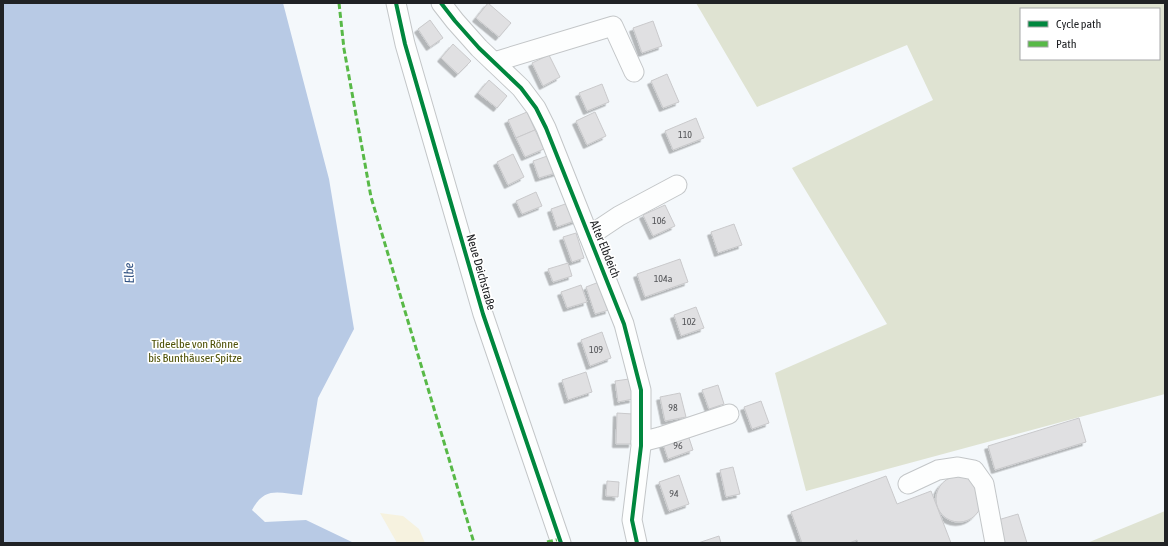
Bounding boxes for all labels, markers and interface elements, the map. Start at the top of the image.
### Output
legend [1020,8,1160,60]
text: Cycle path [1056,17,1101,31]
text: Path [1056,37,1077,51]
house number: 110 [678,129,692,140]
house number: 106 [652,215,666,226]
street label: Alter Elbdeich [587,218,623,280]
street label: Neue Deichstraße [463,232,499,312]
water label: Elbe [121,262,137,284]
house number: 104a [654,273,673,284]
house number: 102 [682,316,696,327]
park label: Tideelbe von Rönne bis Bunthäuser Spitze [148,337,242,365]
house number: 109 [589,344,603,355]
house number: 98 [668,402,678,413]
house number: 96 [673,440,683,451]
house number: 94 [669,488,679,499]

